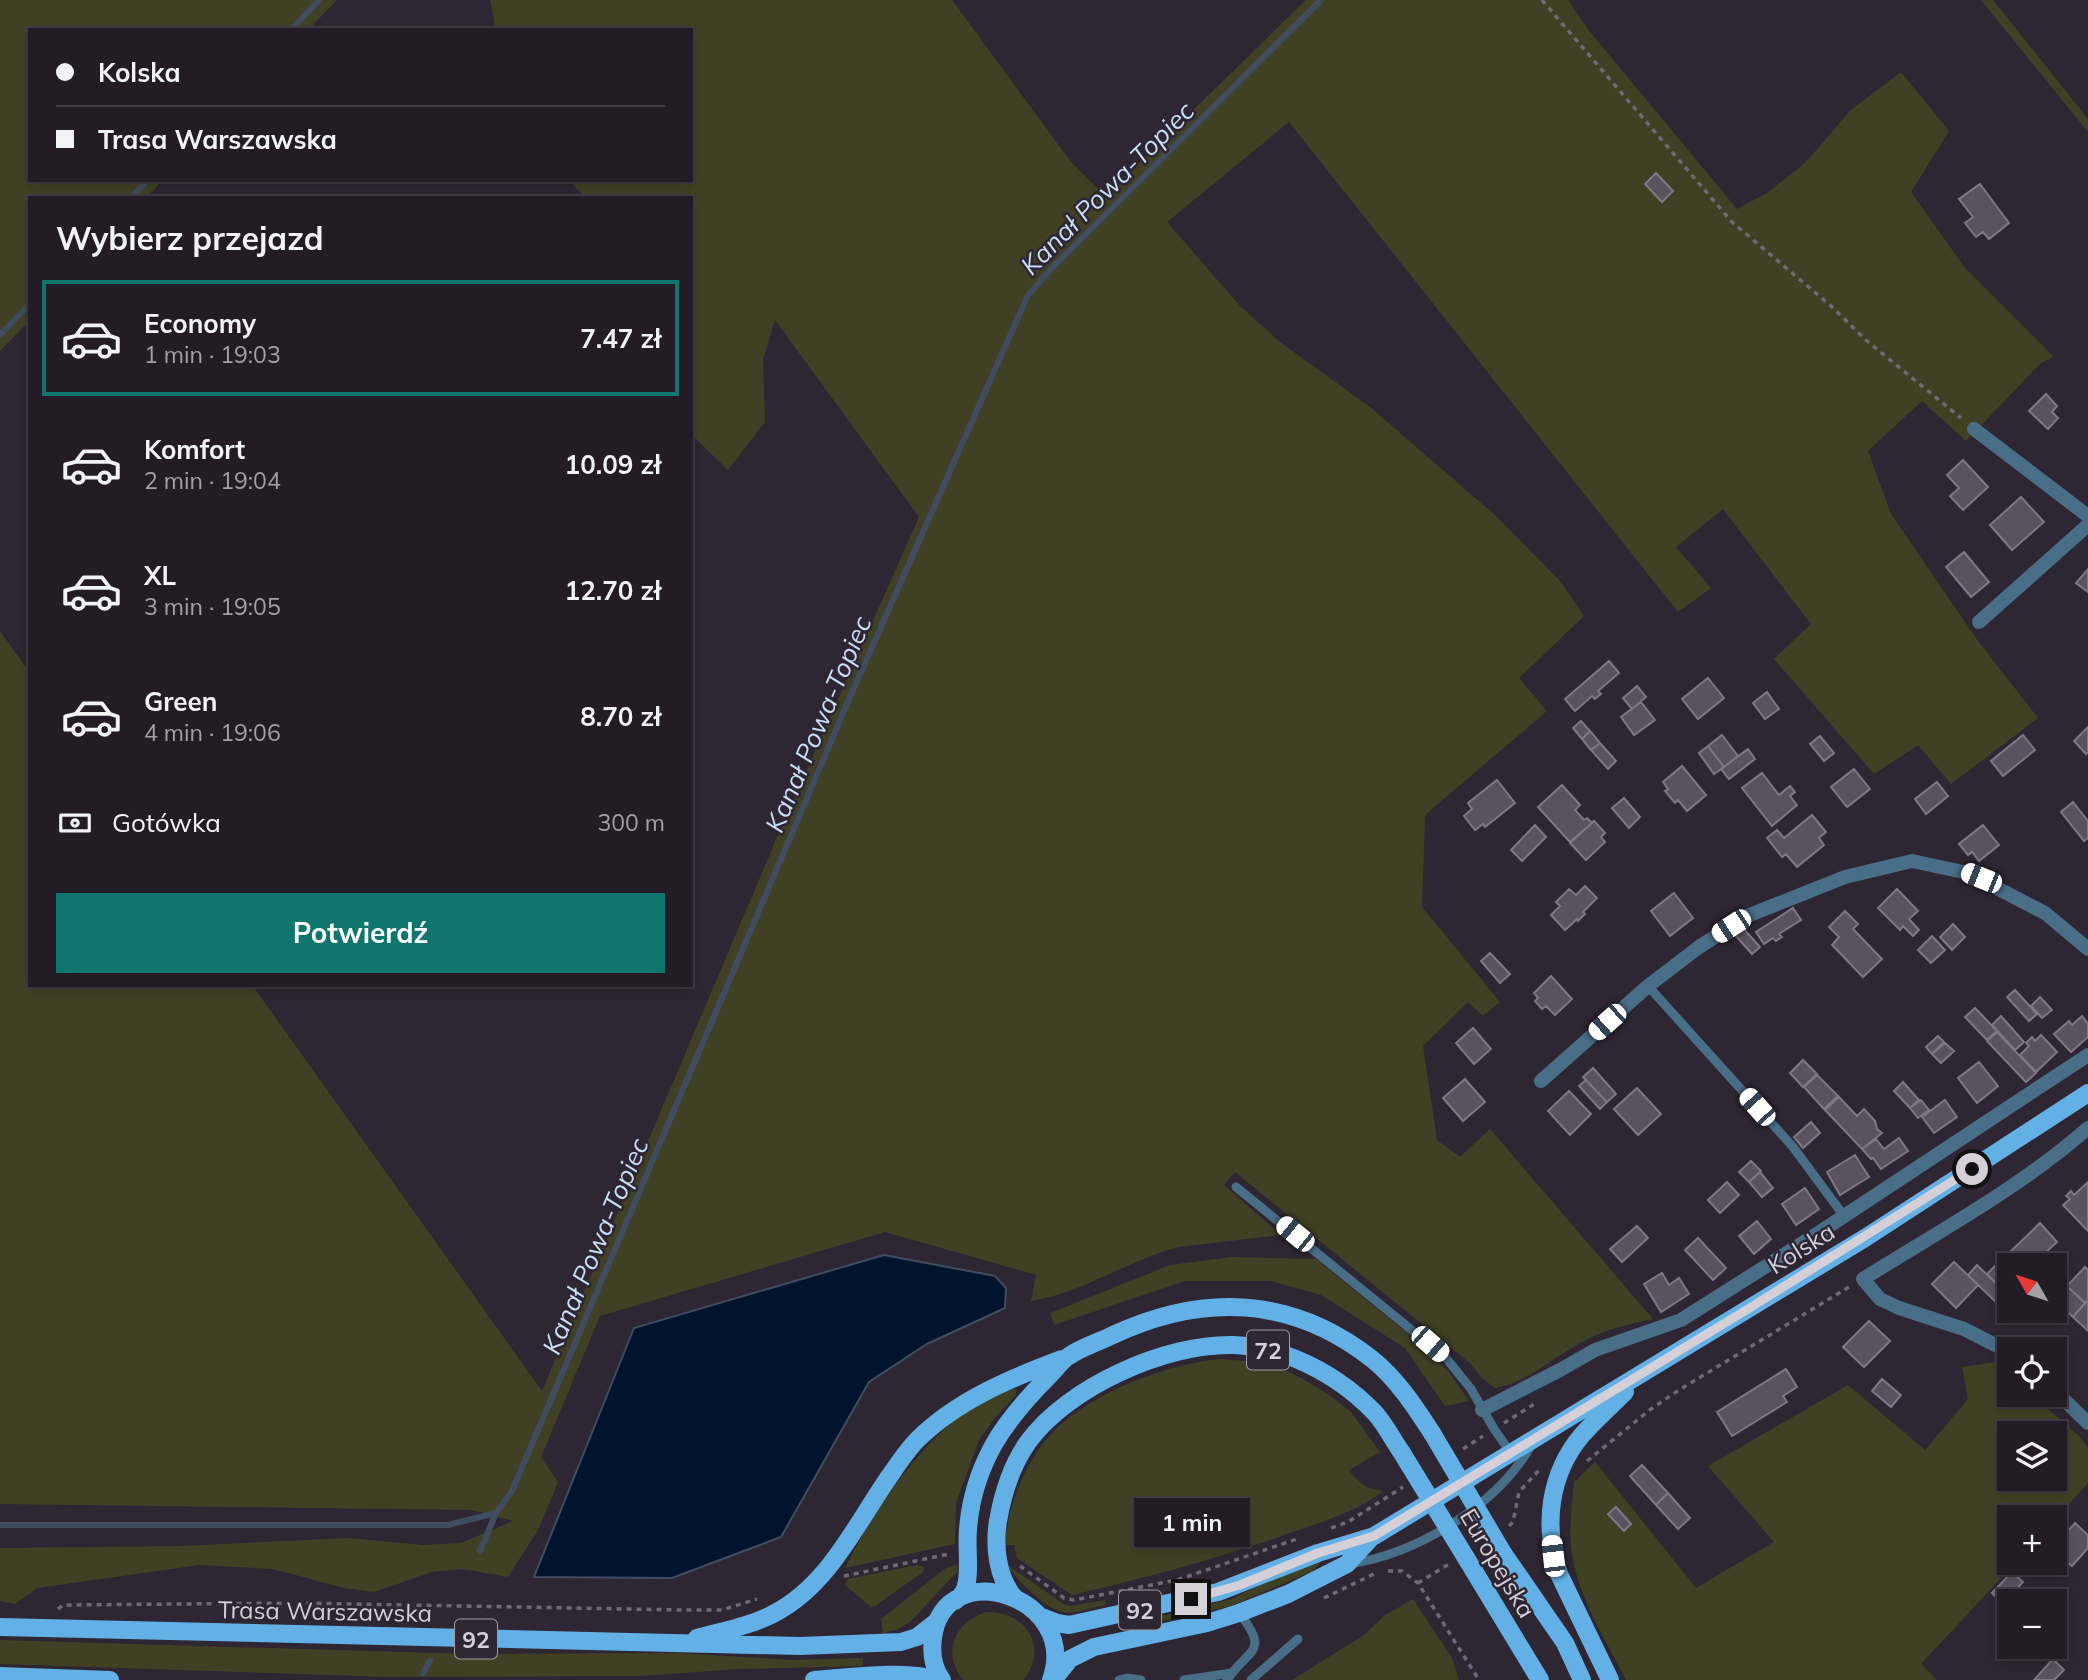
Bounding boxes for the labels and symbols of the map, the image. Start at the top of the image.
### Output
water label: Kanał Powa-Topiec [1013,94,1201,282]
water label: Kanał Powa-Topiec [757,611,879,837]
car [1958,860,2005,896]
car [1708,906,1755,946]
car [1585,1000,1630,1044]
car [1736,1084,1779,1130]
water label: Kanał Powa-Topiec [534,1133,656,1359]
route start [1956,1153,1988,1185]
car [1273,1213,1318,1255]
street label: Kolska [1762,1216,1840,1280]
north arrow [1997,1253,2067,1323]
car [1408,1322,1453,1366]
road number: 72 [1247,1330,1289,1370]
callout: 1 min [1133,1498,1249,1546]
street label: Europejska [1454,1503,1542,1623]
car [1541,1534,1566,1578]
route end [1175,1583,1207,1615]
road number: 92 [1119,1590,1161,1630]
street label: Trasa Warszawska [218,1594,432,1628]
road number: 92 [455,1620,497,1658]

